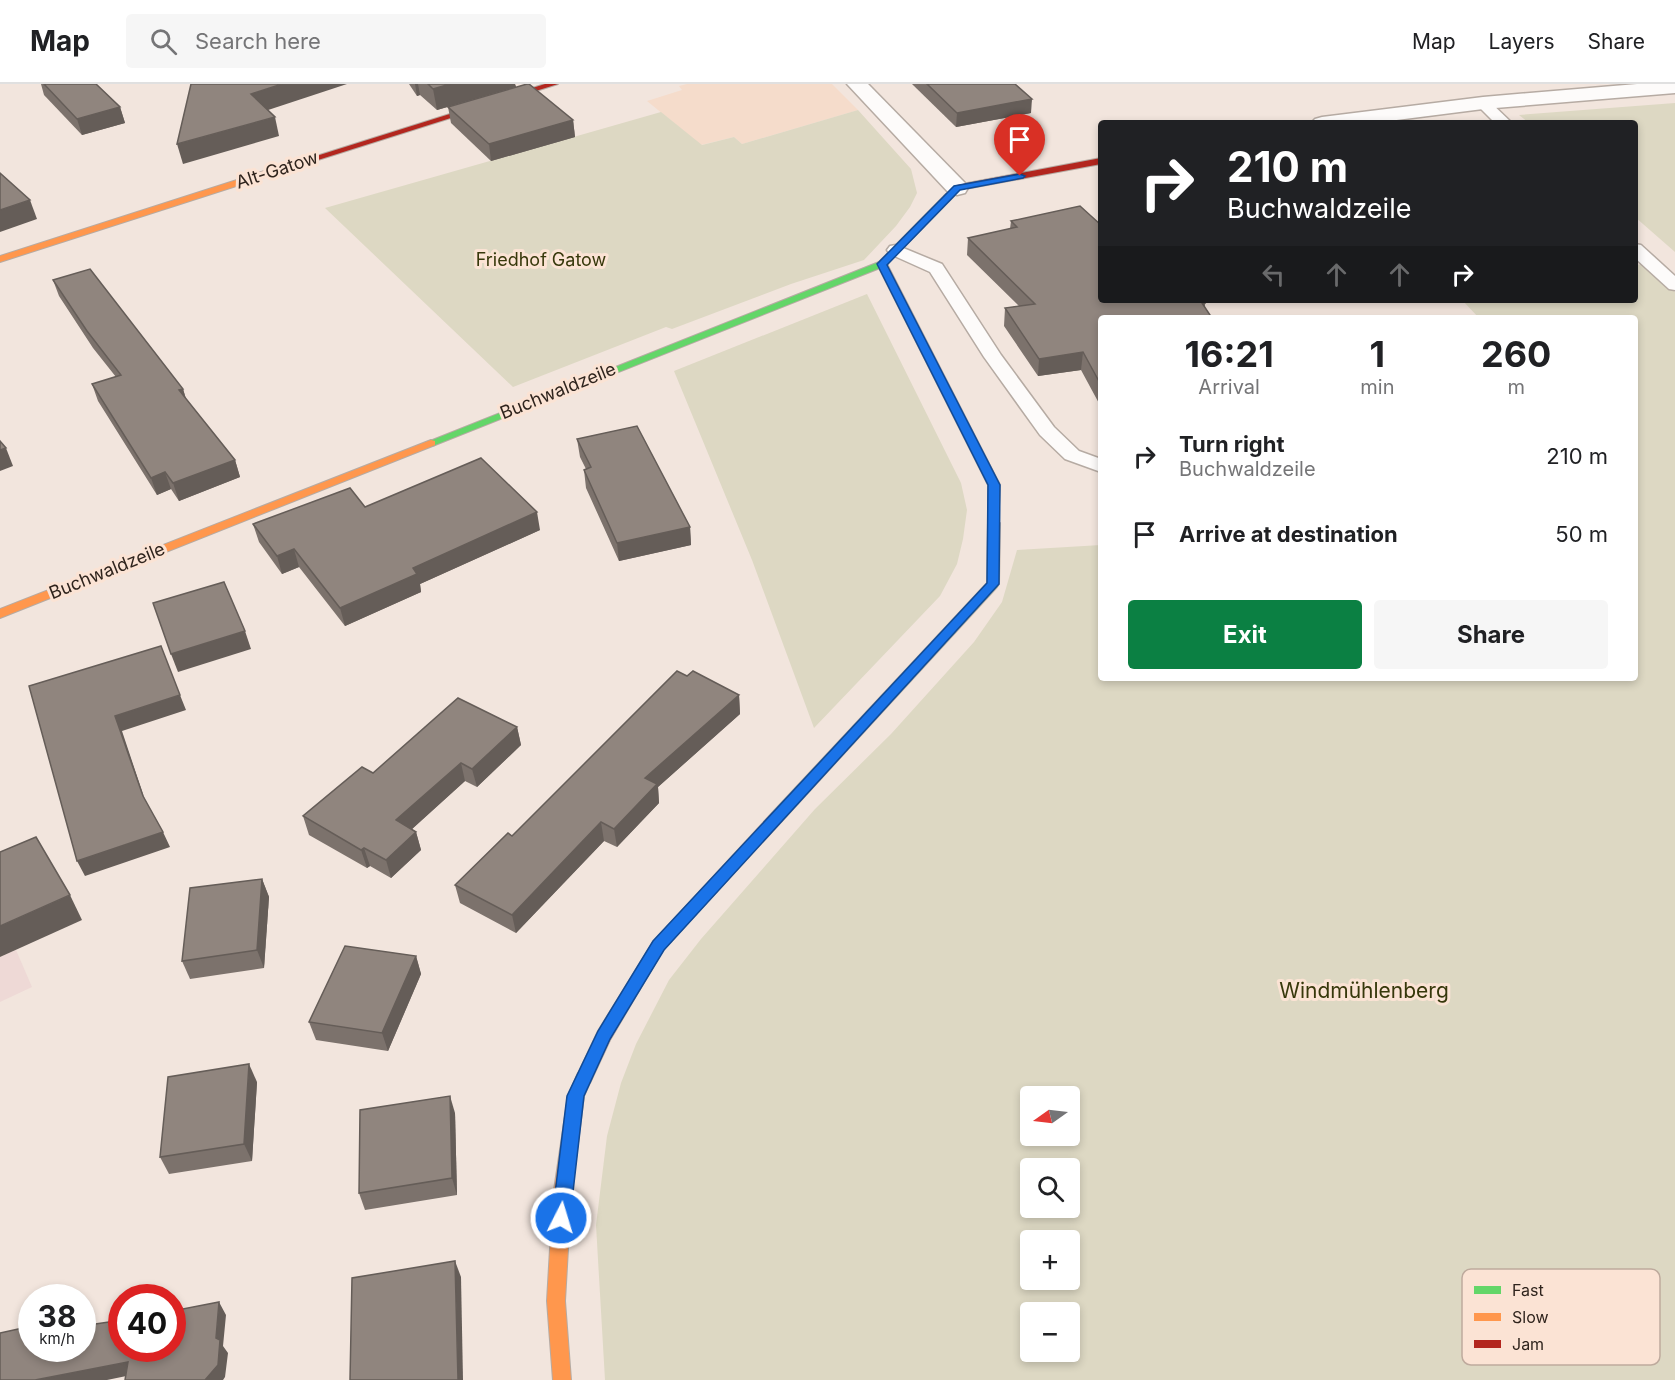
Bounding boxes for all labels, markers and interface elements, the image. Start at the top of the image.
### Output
search box [126,14,546,68]
text: Map [30,24,90,58]
icon: search [147,25,180,58]
text: Search here [195,28,321,54]
text: Map [1412,29,1456,54]
text: Layers [1489,29,1555,54]
text: Share [1588,29,1645,54]
pin [994,114,1045,176]
icon: arrive [1003,123,1036,156]
text: 210 m [1227,141,1348,192]
icon: right [1128,144,1206,222]
street label: Alt-Gatow [233,146,321,193]
text: Buchwaldzeile [1227,192,1411,225]
park label: Friedhof Gatow [476,249,607,270]
icon: left [1257,258,1290,291]
icon: ahead [1320,258,1353,291]
icon: ahead [1383,258,1416,291]
icon: right [1446,258,1479,291]
text: 16:21 [1185,332,1274,376]
text: 1 [1370,332,1385,376]
text: 260 [1481,332,1551,376]
street label: Buchwaldzeile [497,358,619,423]
text: Arrival [1198,375,1260,399]
text: min [1360,375,1394,399]
text: m [1507,375,1525,399]
text: Turn right [1179,431,1285,457]
icon: right [1128,440,1161,473]
text: 210 m [1546,443,1608,469]
text: Buchwaldzeile [1179,457,1316,481]
icon: arrive [1128,518,1161,551]
text: Arrive at destination [1179,521,1398,547]
text: 50 m [1555,521,1608,547]
street label: Buchwaldzeile [46,538,168,603]
button: Exit [1128,600,1362,669]
button: Share [1374,600,1608,669]
park label: Windmühlenberg [1279,978,1449,1003]
north arrow [1020,1086,1080,1146]
map controls [1020,1086,1080,1362]
button: search [1020,1158,1080,1218]
position arrow [529,1186,593,1250]
button: + [1020,1230,1080,1290]
legend [1462,1269,1660,1365]
text: Fast [1512,1280,1544,1300]
speed limit sign: 40 [108,1284,186,1362]
text: 38 [38,1298,76,1334]
button: − [1020,1302,1080,1362]
text: Slow [1512,1307,1549,1327]
text: km/h [39,1329,75,1348]
text: Jam [1512,1334,1544,1354]

